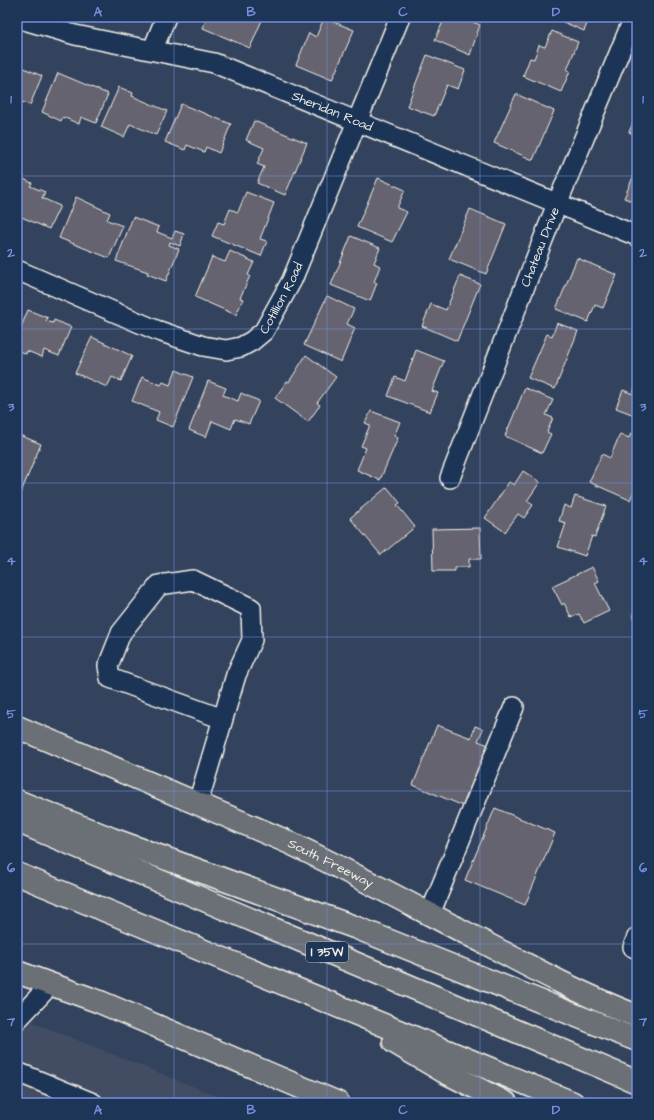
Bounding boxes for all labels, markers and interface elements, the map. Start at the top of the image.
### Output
text: A [94,3,103,21]
text: B [246,3,256,21]
text: C [398,3,408,21]
text: D [552,3,561,21]
street label: Sheridan Road [289,87,376,136]
text: 1 [10,90,12,108]
text: 1 [642,90,644,108]
street label: Chateau Drive [516,204,564,290]
text: 2 [6,244,15,262]
text: 2 [638,244,647,262]
street label: Cotillion Road [255,259,307,337]
text: 3 [7,398,15,416]
text: 3 [639,398,647,416]
text: 4 [7,552,16,570]
text: 4 [639,552,648,570]
text: 5 [6,705,16,723]
text: 5 [638,705,648,723]
street label: South Freeway [285,834,377,893]
text: 6 [7,859,16,877]
text: 6 [639,859,648,877]
road number: I 35W [306,942,348,962]
text: 7 [6,1013,16,1031]
text: 7 [638,1013,648,1031]
text: A [94,1101,103,1119]
text: B [246,1101,256,1119]
text: C [398,1101,408,1119]
text: D [552,1101,561,1119]

